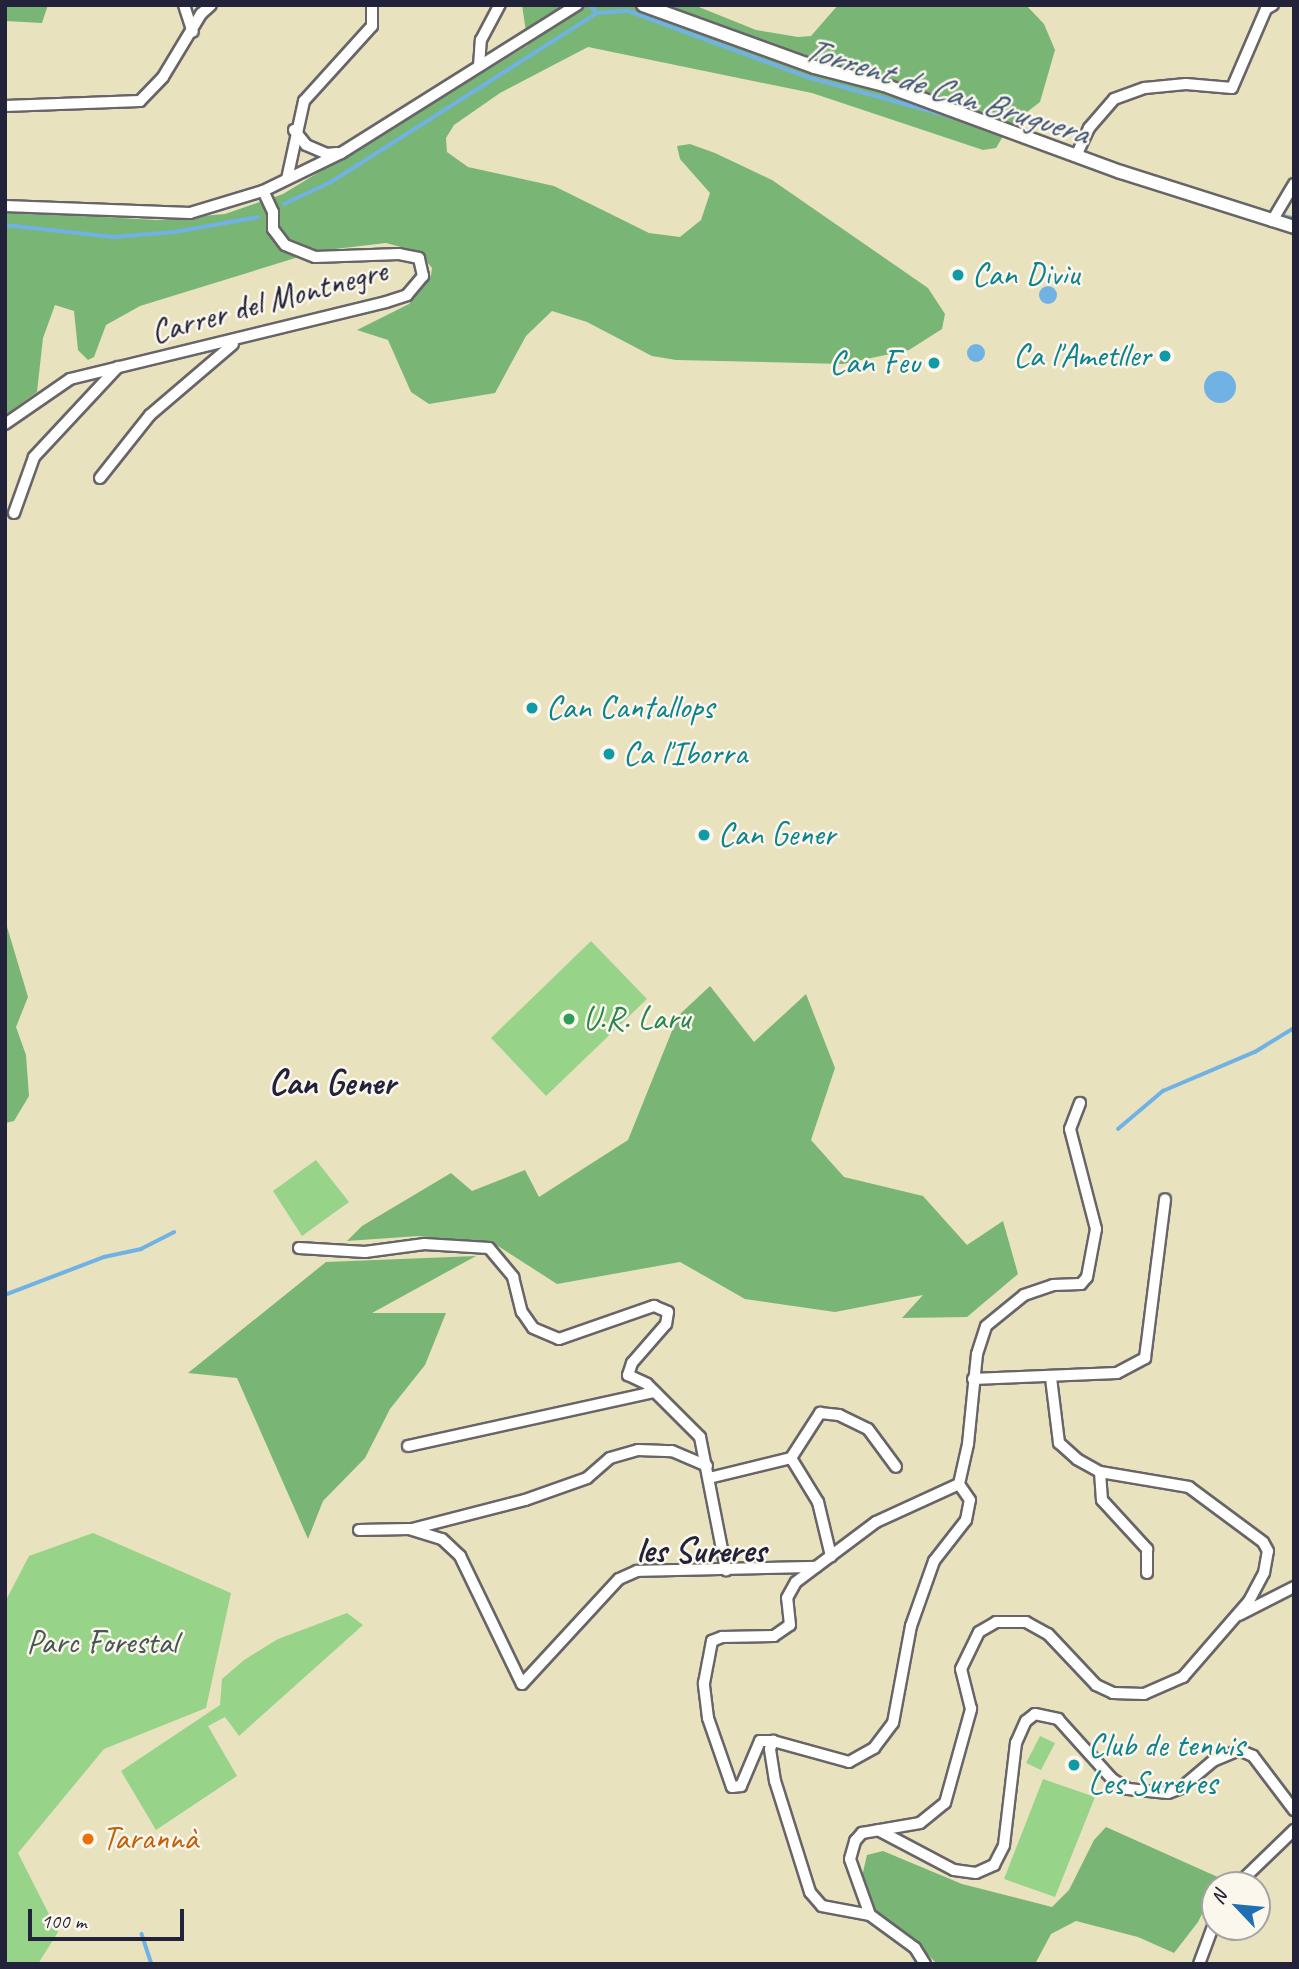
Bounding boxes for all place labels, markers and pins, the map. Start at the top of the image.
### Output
place label: Can Diviu [972,255,1080,295]
marker: Can Diviu [950,267,966,283]
place label: Ca l'Ametller [1013,336,1151,376]
place label: Can Feu [830,343,920,383]
marker: Ca l'Ametller [1157,348,1173,364]
marker: Can Feu [926,355,942,371]
place label: Can Cantallops [546,688,714,728]
marker: Can Cantallops [524,700,540,716]
place label: Ca l'Iborra [623,734,747,774]
marker: Ca l'Iborra [601,746,617,762]
place label: Can Gener [718,815,835,855]
marker: Can Gener [696,827,712,843]
place label: U.R. Laru [583,999,690,1039]
marker: U.R. Laru [561,1011,577,1027]
place label: Club de tennis Les Sureres [1088,1726,1244,1804]
marker: Club de tennis Les Sureres [1066,1757,1082,1773]
place label: Tarannà [102,1819,198,1859]
marker: Tarannà [80,1831,96,1847]

